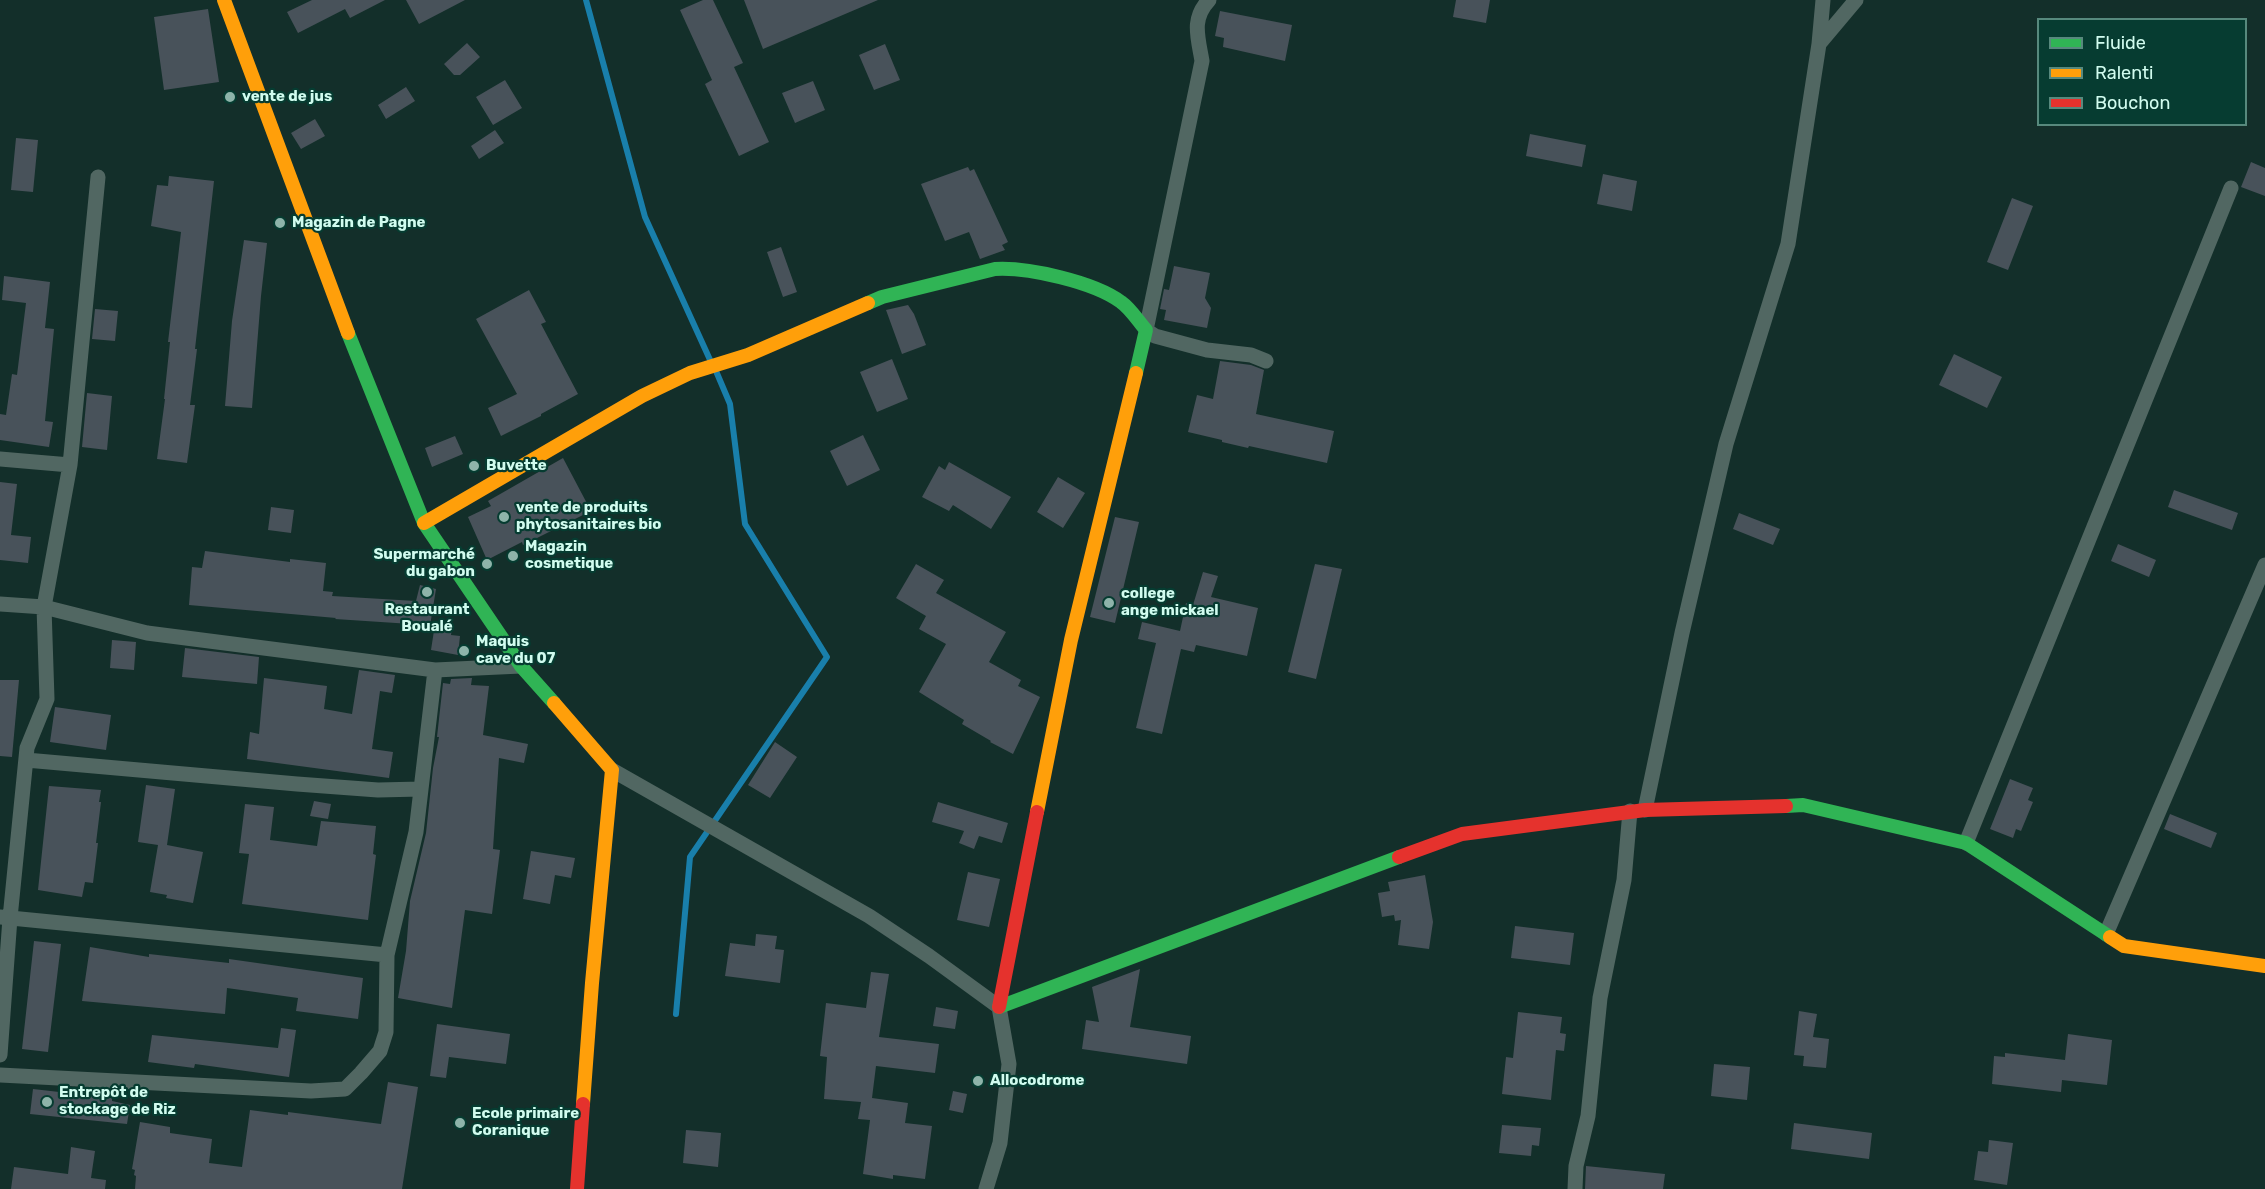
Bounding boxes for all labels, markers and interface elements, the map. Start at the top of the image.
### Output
legend [2037,18,2247,126]
text: Fluide [2095,32,2146,54]
text: Ralenti [2095,62,2153,84]
place label: vente de jus [242,88,332,106]
marker: vente de jus [223,90,237,104]
text: Bouchon [2095,92,2170,114]
place label: Magazin de Pagne [292,214,426,232]
marker: Magazin de Pagne [273,216,287,230]
place label: Buvette [486,457,547,475]
marker: Buvette [467,459,481,473]
place label: vente de produits phytosanitaires bio [516,499,661,534]
marker: vente de produits phytosanitaires bio [497,510,511,524]
place label: Magazin cosmetique [525,538,613,573]
place label: Supermarché du gabon [373,546,475,581]
marker: Magazin cosmetique [506,549,520,563]
marker: Supermarché du gabon [480,557,494,571]
marker: Restaurant Boualé [420,585,434,599]
place label: college ange mickael [1121,585,1219,620]
marker: college ange mickael [1102,596,1116,610]
place label: Restaurant Boualé [384,601,470,636]
place label: Maquis cave du 07 [476,633,555,668]
marker: Maquis cave du 07 [457,644,471,658]
place label: Allocodrome [990,1072,1085,1090]
marker: Allocodrome [971,1074,985,1088]
place label: Entrepôt de stockage de Riz [59,1084,176,1119]
marker: Entrepôt de stockage de Riz [40,1095,54,1109]
place label: Ecole primaire Coranique [472,1105,579,1140]
marker: Ecole primaire Coranique [453,1116,467,1130]

